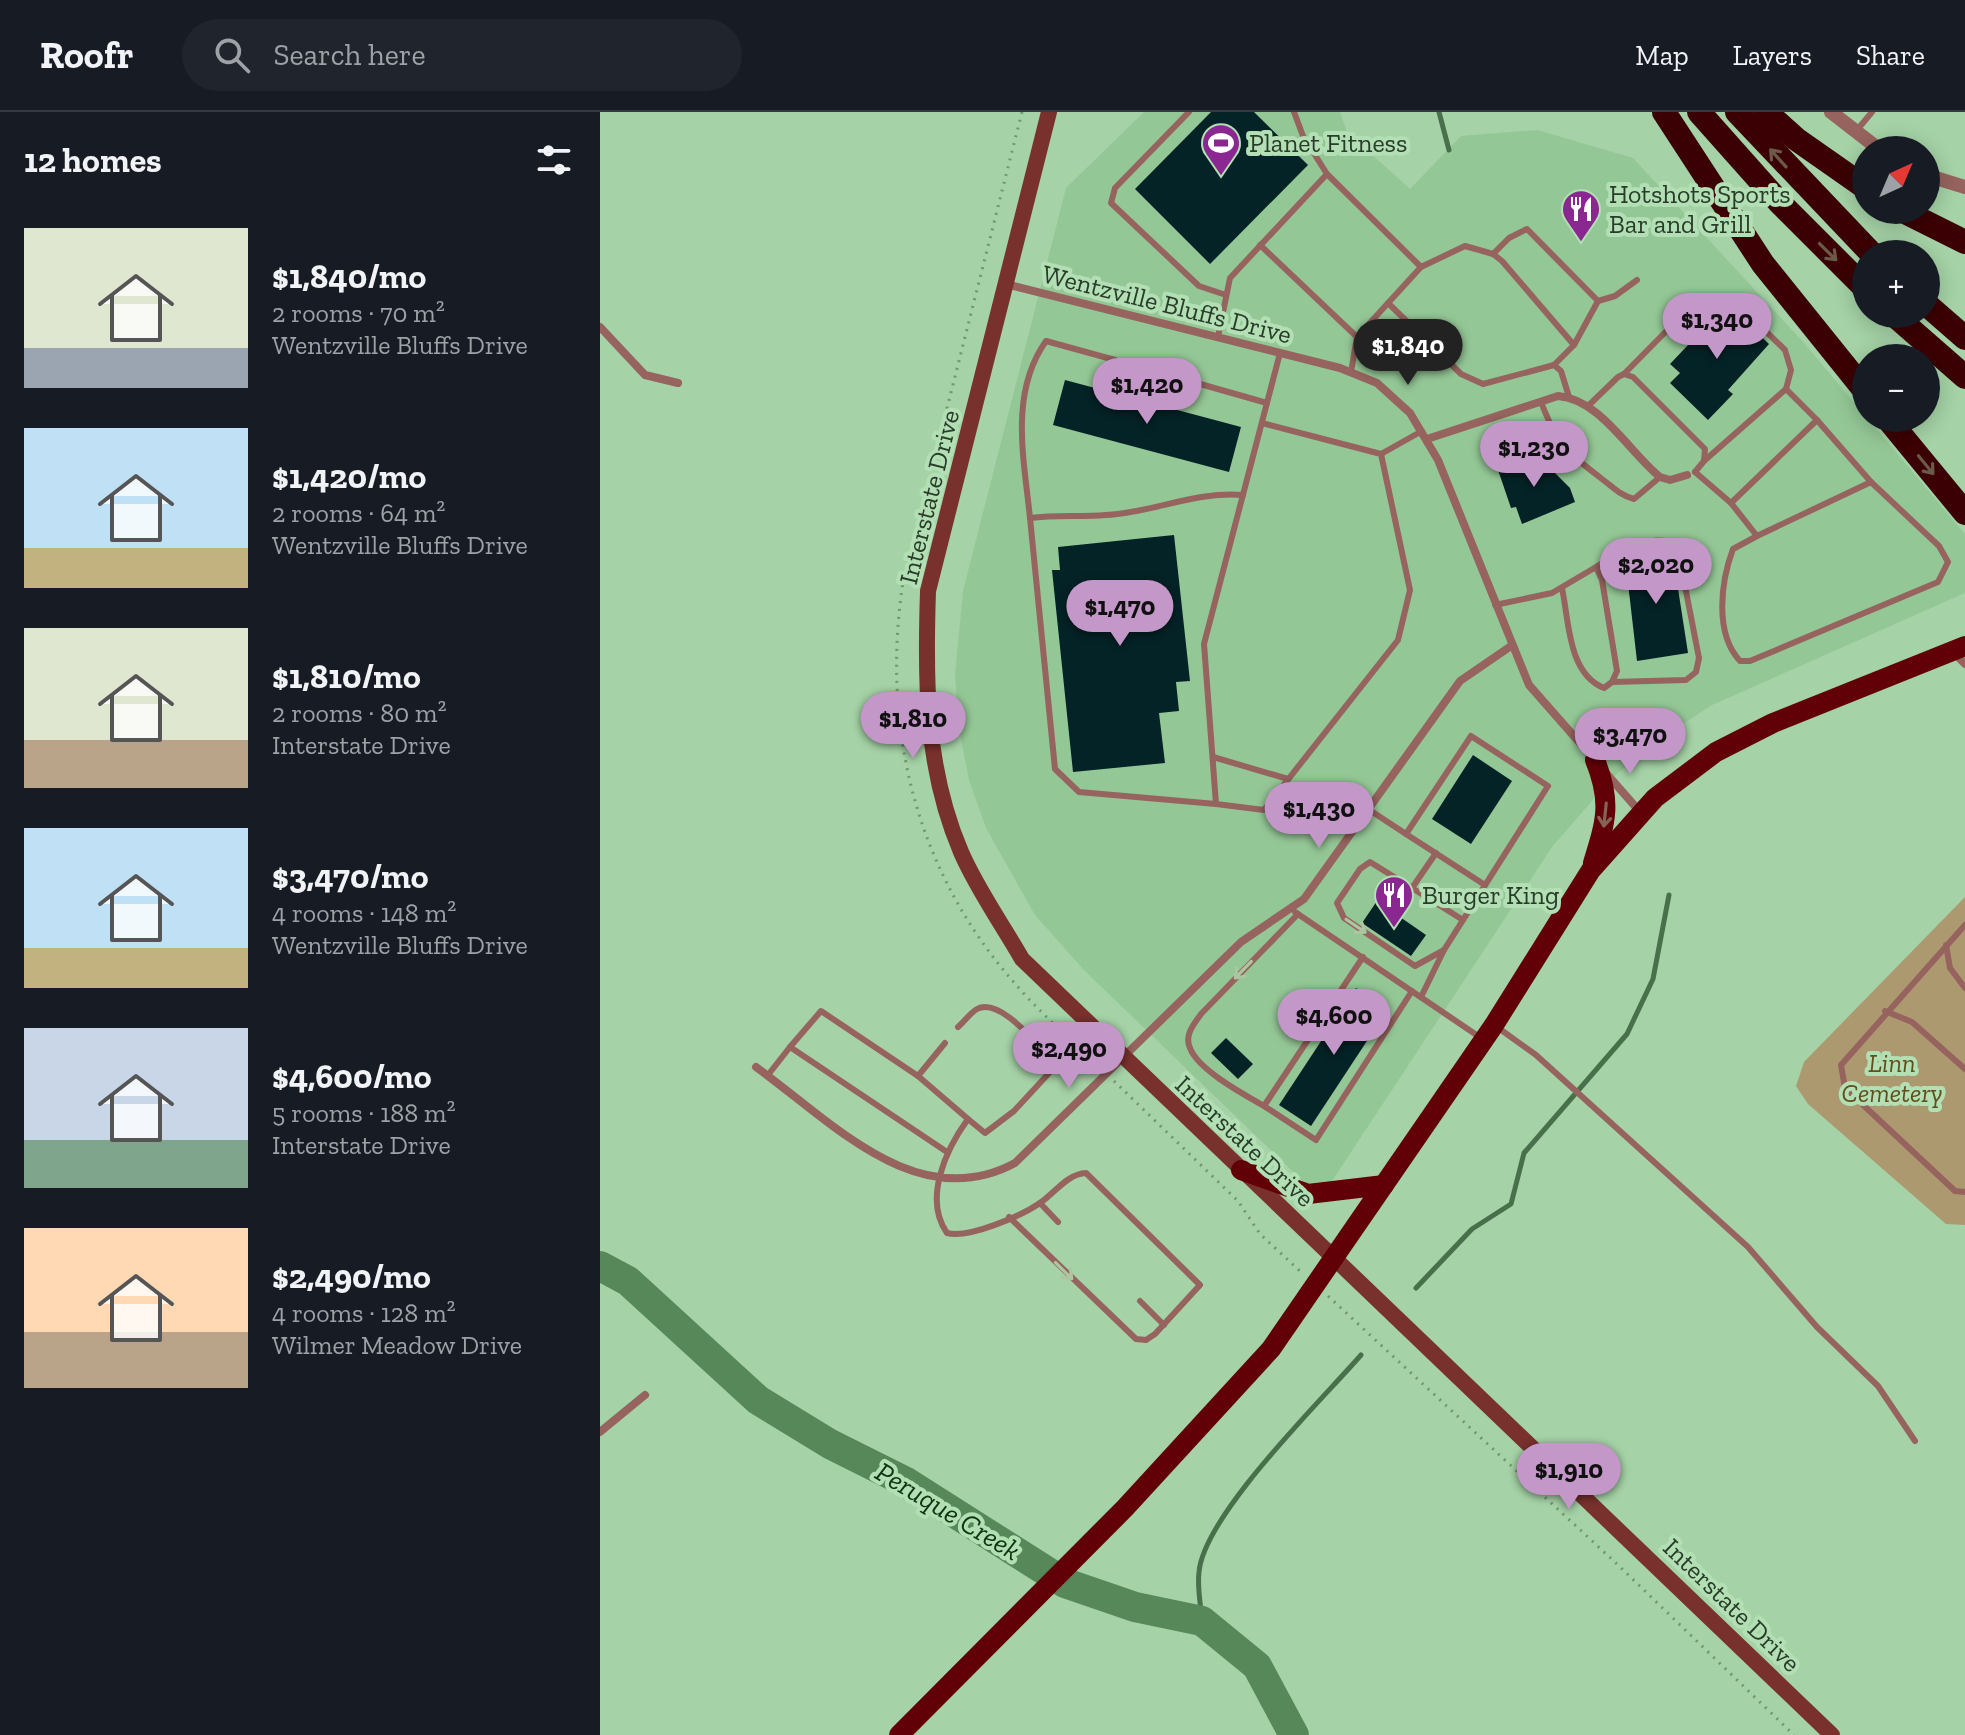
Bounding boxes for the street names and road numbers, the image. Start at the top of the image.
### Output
street label: Wentzville Bluffs Drive [1039,258,1295,350]
street label: Interstate Drive [892,406,966,588]
street label: Interstate Drive [1169,1068,1321,1214]
street label: Interstate Drive [1657,1531,1807,1679]

